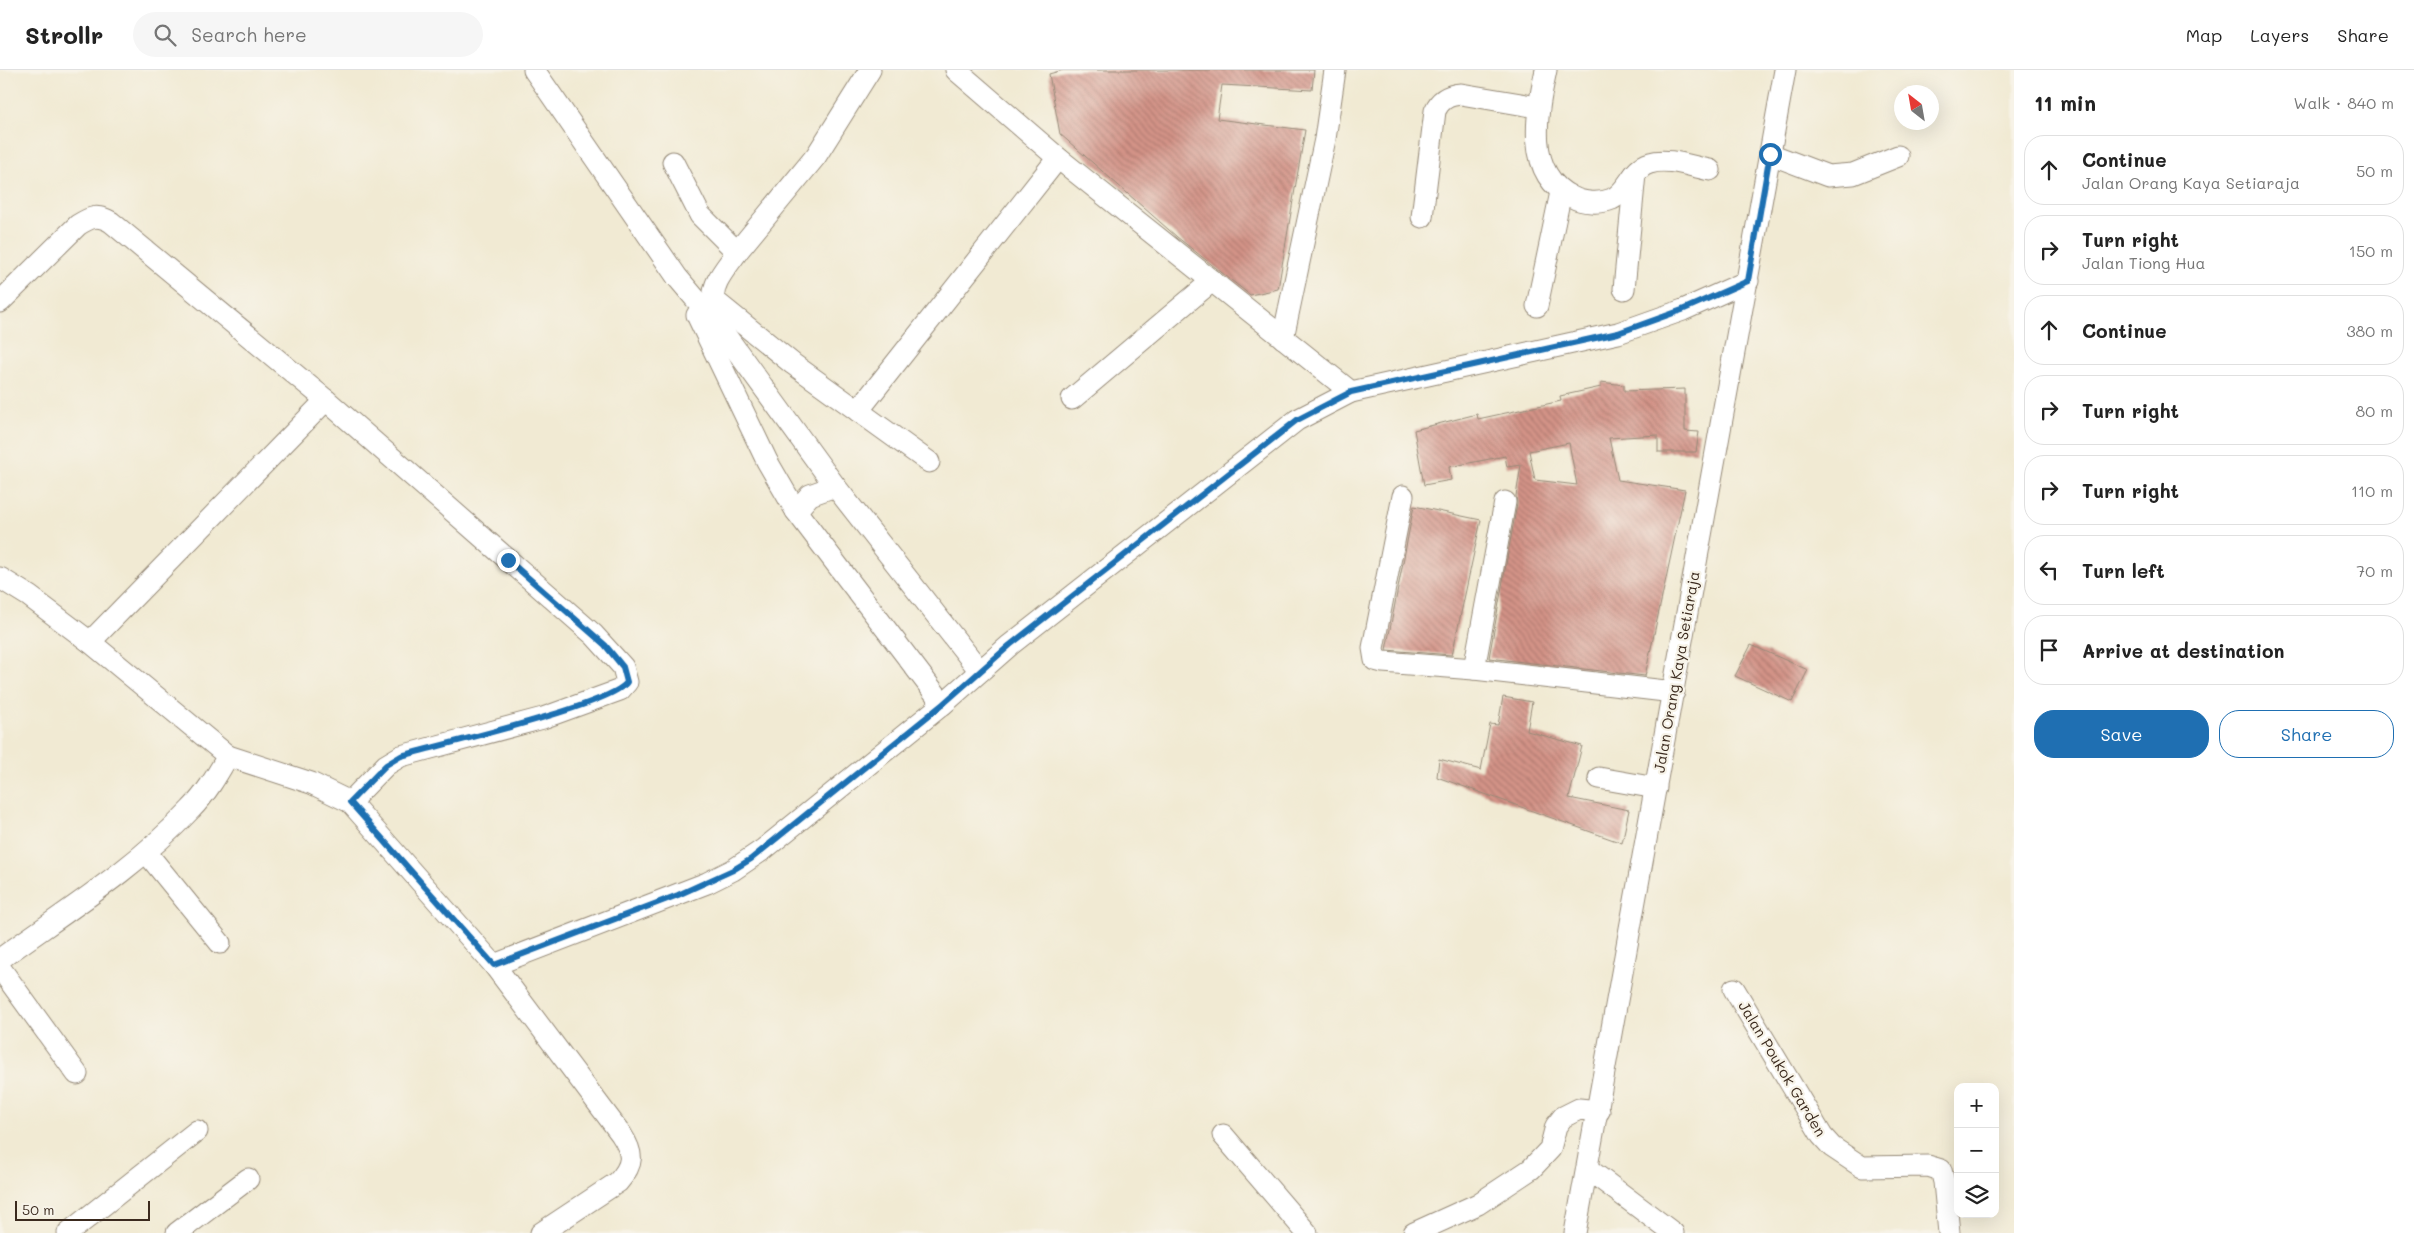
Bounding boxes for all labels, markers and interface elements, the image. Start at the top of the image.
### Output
search box [133,12,483,57]
text: Strollr [25,19,103,50]
icon: search [151,21,179,49]
text: Search here [191,22,307,47]
text: Map [2186,23,2222,47]
text: Layers [2250,23,2309,47]
text: Share [2337,23,2389,47]
north arrow [1894,85,1939,130]
text: 11 min [2034,89,2096,116]
text: Walk · 840 m [2293,92,2394,113]
route start [1759,143,1782,166]
text: Continue [2082,147,2167,172]
icon: ahead [2035,156,2063,184]
text: 50 m [2356,160,2393,181]
text: Jalan Orang Kaya Setiaraja [2082,172,2300,193]
text: Turn right [2082,227,2179,252]
icon: right [2035,236,2063,264]
text: 150 m [2349,240,2393,261]
text: Jalan Tiong Hua [2082,252,2205,273]
icon: ahead [2035,316,2063,344]
text: Continue [2082,318,2167,343]
text: 380 m [2346,320,2393,341]
icon: right [2035,396,2063,424]
text: Turn right [2082,398,2179,423]
text: 80 m [2356,400,2393,421]
icon: right [2035,476,2063,504]
text: Turn right [2082,478,2179,503]
text: 110 m [2351,480,2393,501]
route end [497,549,520,572]
icon: left [2035,556,2063,584]
text: Turn left [2082,558,2165,583]
text: 70 m [2356,560,2393,581]
street label: Jalan Orang Kaya Setiaraja [1648,569,1704,774]
icon: arrive [2035,636,2063,664]
text: Arrive at destination [2082,638,2285,663]
button: Save [2034,710,2209,758]
button: Share [2219,710,2394,758]
street label: Jalan Poukok Garden [1734,997,1831,1140]
map controls [1954,1083,1999,1218]
button: + [1954,1083,1999,1128]
button: − [1954,1128,1999,1173]
button: layers [1954,1173,1999,1218]
scale bar [15,1198,150,1221]
text: 50 m [22,1200,54,1219]

